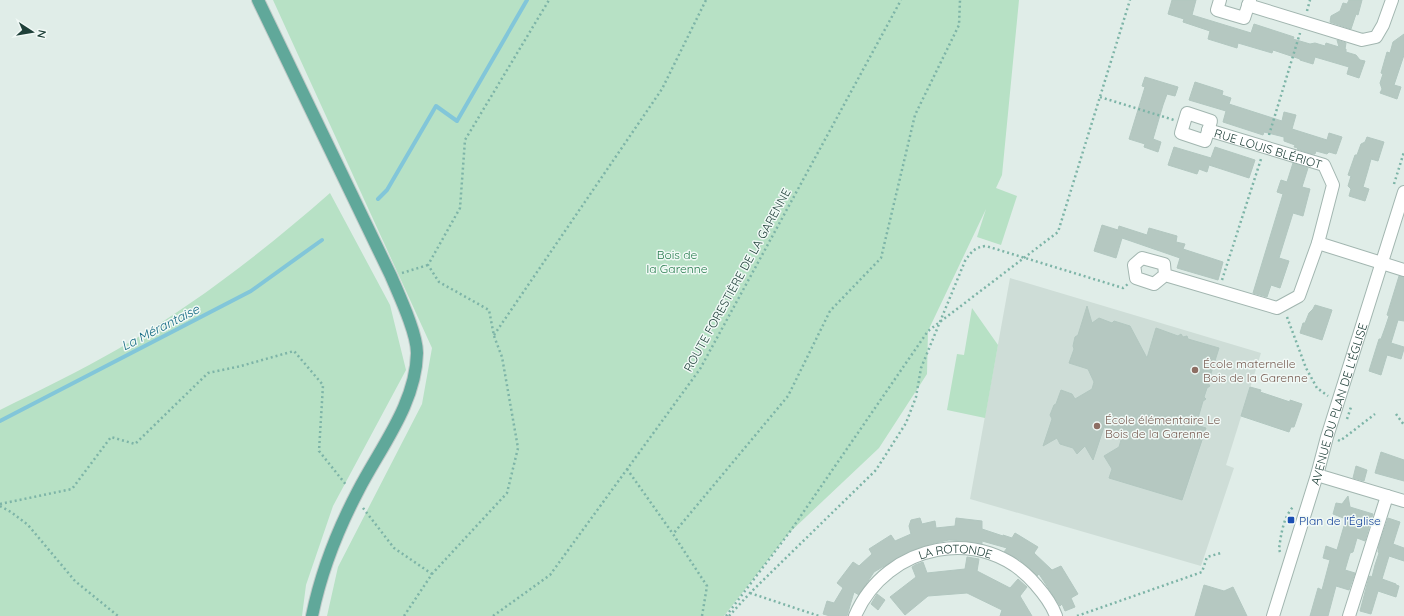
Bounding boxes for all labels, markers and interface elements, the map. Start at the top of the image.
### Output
north arrow [12,12,52,52]
text: N [34,29,49,39]
street label: RUE LOUIS BLÉRIOT [1213,125,1324,172]
street label: ROUTE FORESTIÈRE DE LA GARENNE [680,186,794,374]
park label: Bois de la Garenne [647,247,708,276]
water label: La Mérantaise [118,300,202,353]
street label: AVENUE DU PLAN DE L'ÉGLISE [1307,321,1370,487]
place label: École maternelle Bois de la Garenne [1203,356,1308,385]
marker: École maternelle Bois de la Garenne [1190,365,1200,375]
place label: École élémentaire Le Bois de la Garenne [1105,412,1221,441]
marker: École élémentaire Le Bois de la Garenne [1092,421,1102,431]
place label: Plan de l'Église [1299,513,1381,528]
marker: Plan de l'Église [1286,515,1296,525]
street label: LA ROTONDE [916,541,995,562]

